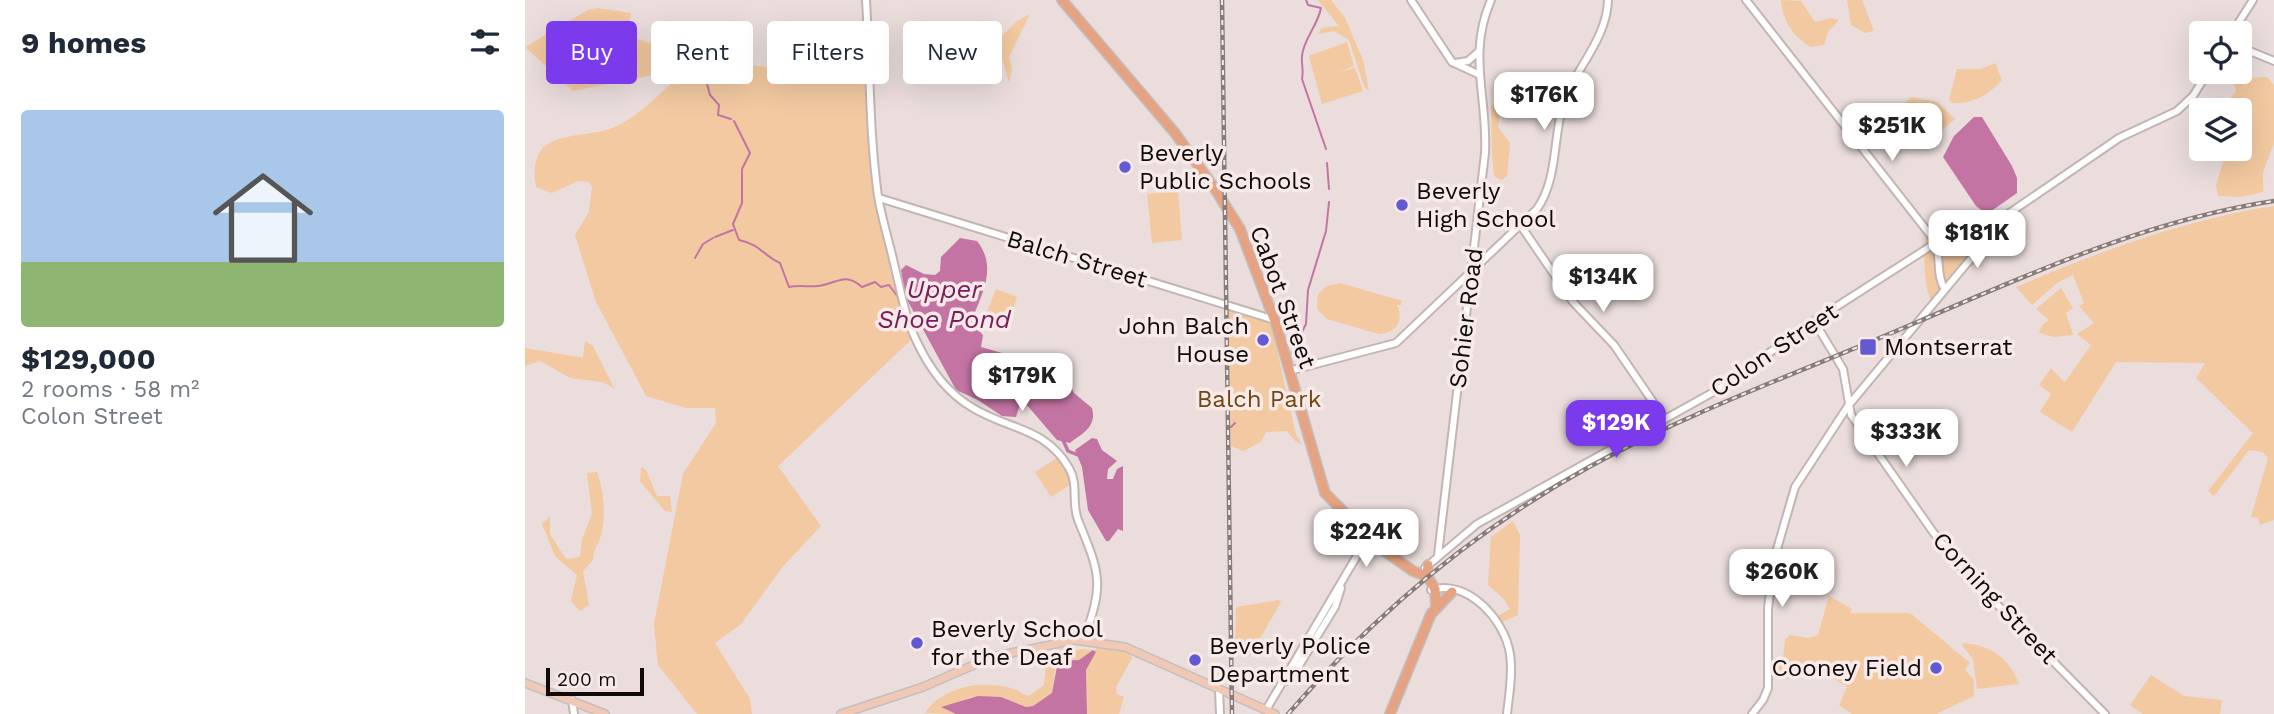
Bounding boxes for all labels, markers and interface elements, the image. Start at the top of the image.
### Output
chip: Buy [546,21,637,84]
chip: Rent [651,21,753,84]
chip: Filters [767,21,889,84]
chip: New [903,21,1002,84]
map controls [2189,21,2252,161]
button: locate [2189,21,2252,84]
icon: filters [466,23,504,61]
text: 9 homes [21,25,146,60]
pin: $176K [1495,72,1593,132]
text: $176K [1510,81,1578,108]
button: layers [2189,98,2252,161]
pin: $251K [1843,104,1941,163]
text: $251K [1858,112,1926,139]
place label: Beverly Public Schools [1139,139,1311,195]
icon: home [200,155,326,281]
marker: Beverly Public Schools [1117,159,1133,175]
place label: Beverly High School [1416,177,1556,233]
marker: Beverly High School [1394,197,1410,213]
pin: $181K [1928,210,2026,270]
text: $181K [1945,219,2009,246]
street label: Cabot Street [1244,222,1322,372]
street label: Balch Street [1003,224,1151,294]
street label: Sohier Road [1444,246,1488,390]
pin: $134K [1554,254,1652,314]
text: $134K [1568,263,1638,290]
water label: Upper Shoe Pond [877,274,1012,334]
street label: Colon Street [1705,297,1843,403]
place label: John Balch House [1118,312,1249,368]
marker: John Balch House [1255,332,1271,348]
place label: Montserrat [1884,333,2012,361]
marker: Montserrat [1858,337,1878,357]
text: $129,000 [21,341,156,376]
pin: $179K [973,354,1071,413]
text: $179K [988,362,1056,389]
text: 2 rooms · 58 m² [21,376,200,403]
park label: Balch Park [1197,385,1322,413]
pin: $129K [1567,400,1665,460]
text: Colon Street [21,403,163,430]
text: $129K [1582,409,1650,436]
pin: $333K [1857,410,1955,469]
text: $333K [1870,418,1942,445]
pin: $224K [1317,510,1415,569]
text: $224K [1330,518,1402,545]
street label: Corning Street [1927,526,2063,670]
pin: $260K [1733,550,1831,609]
text: $260K [1745,558,1819,585]
place label: Beverly School for the Deaf [931,615,1103,671]
place label: Beverly Police Department [1209,632,1371,688]
marker: Beverly School for the Deaf [909,635,925,651]
marker: Beverly Police Department [1187,652,1203,668]
place label: Cooney Field [1771,654,1922,682]
marker: Cooney Field [1928,660,1944,676]
scale bar [546,665,644,697]
text: 200 m [557,668,616,691]

